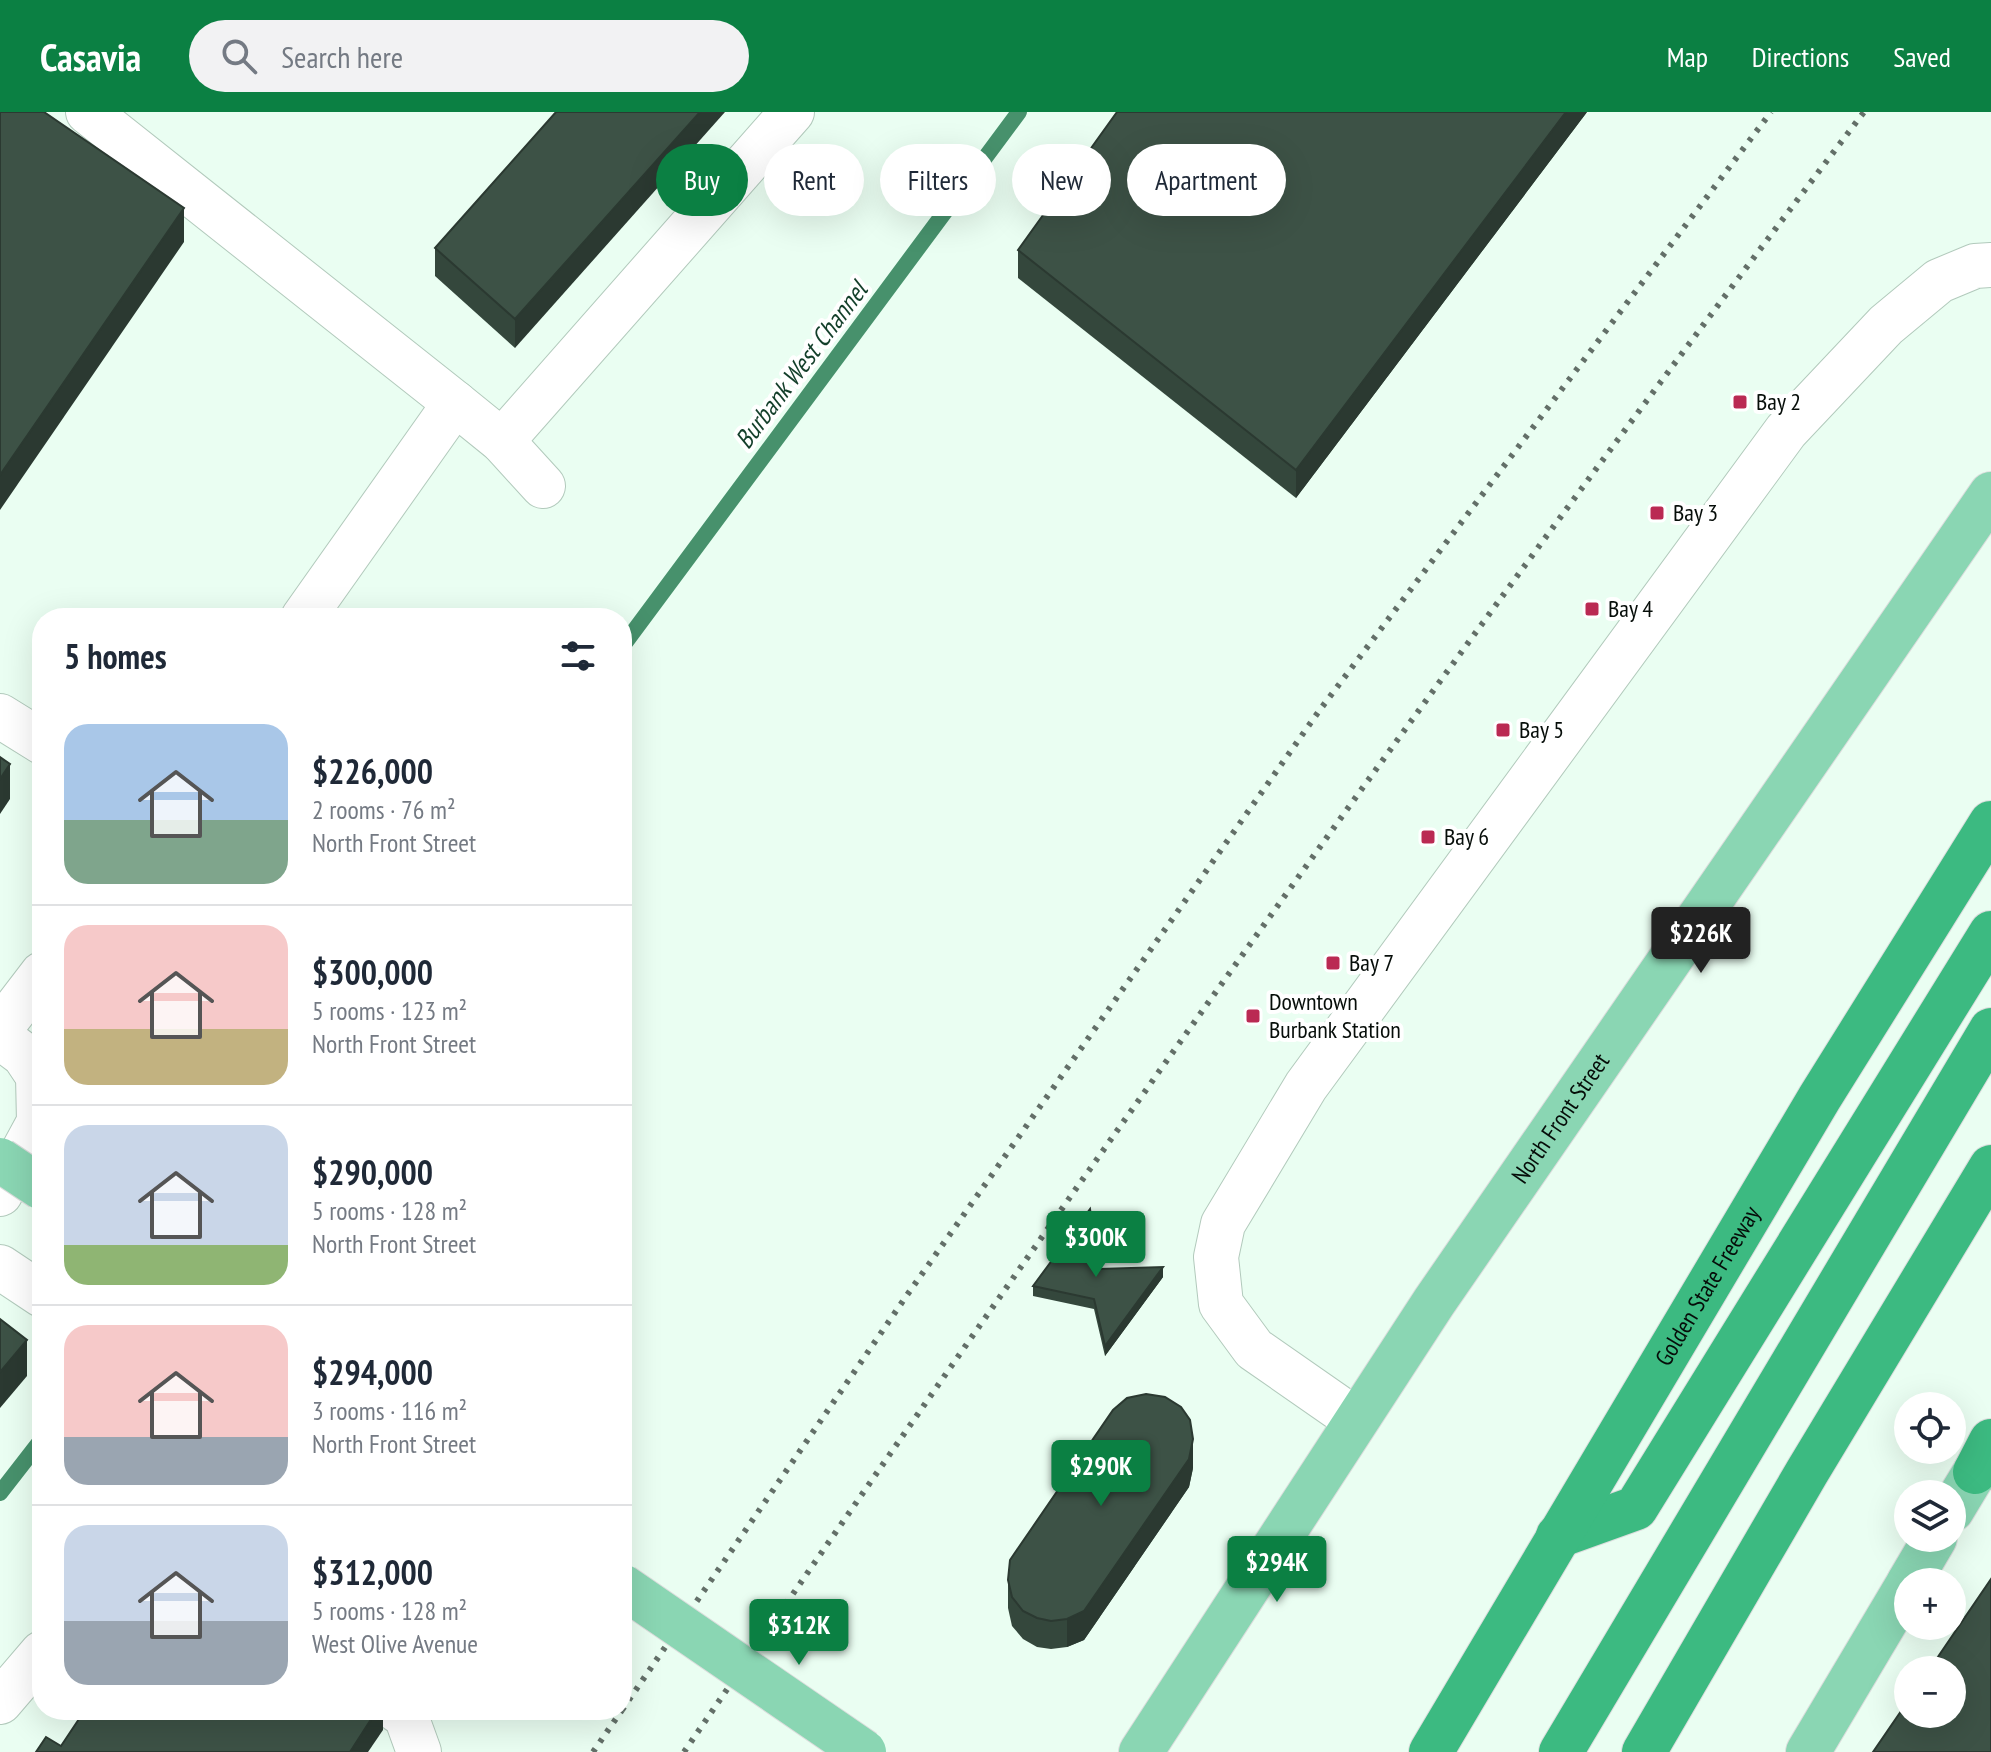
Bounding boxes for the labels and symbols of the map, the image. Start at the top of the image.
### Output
water label: Burbank West Channel [727,272,876,455]
place label: Bay 2 [1756,386,1801,417]
marker: Bay 2 [1731,393,1749,411]
place label: Bay 3 [1673,497,1718,528]
marker: Bay 3 [1648,504,1666,522]
place label: Bay 4 [1608,593,1653,624]
marker: Bay 4 [1583,600,1601,618]
place label: Bay 5 [1519,714,1564,745]
marker: Bay 5 [1494,721,1512,739]
place label: Bay 6 [1444,821,1489,852]
marker: Bay 6 [1419,828,1437,846]
pin: $226K [1645,907,1757,975]
place label: Bay 7 [1349,947,1394,978]
marker: Bay 7 [1324,954,1342,972]
place label: Downtown Burbank Station [1269,986,1401,1045]
marker: Downtown Burbank Station [1244,1007,1262,1025]
street label: North Front Street [1504,1047,1616,1189]
street label: Golden State Freeway [1648,1200,1767,1371]
pin: $300K [1040,1211,1152,1279]
pin: $290K [1045,1440,1157,1508]
pin: $294K [1221,1536,1333,1604]
pin: $312K [743,1599,855,1667]

